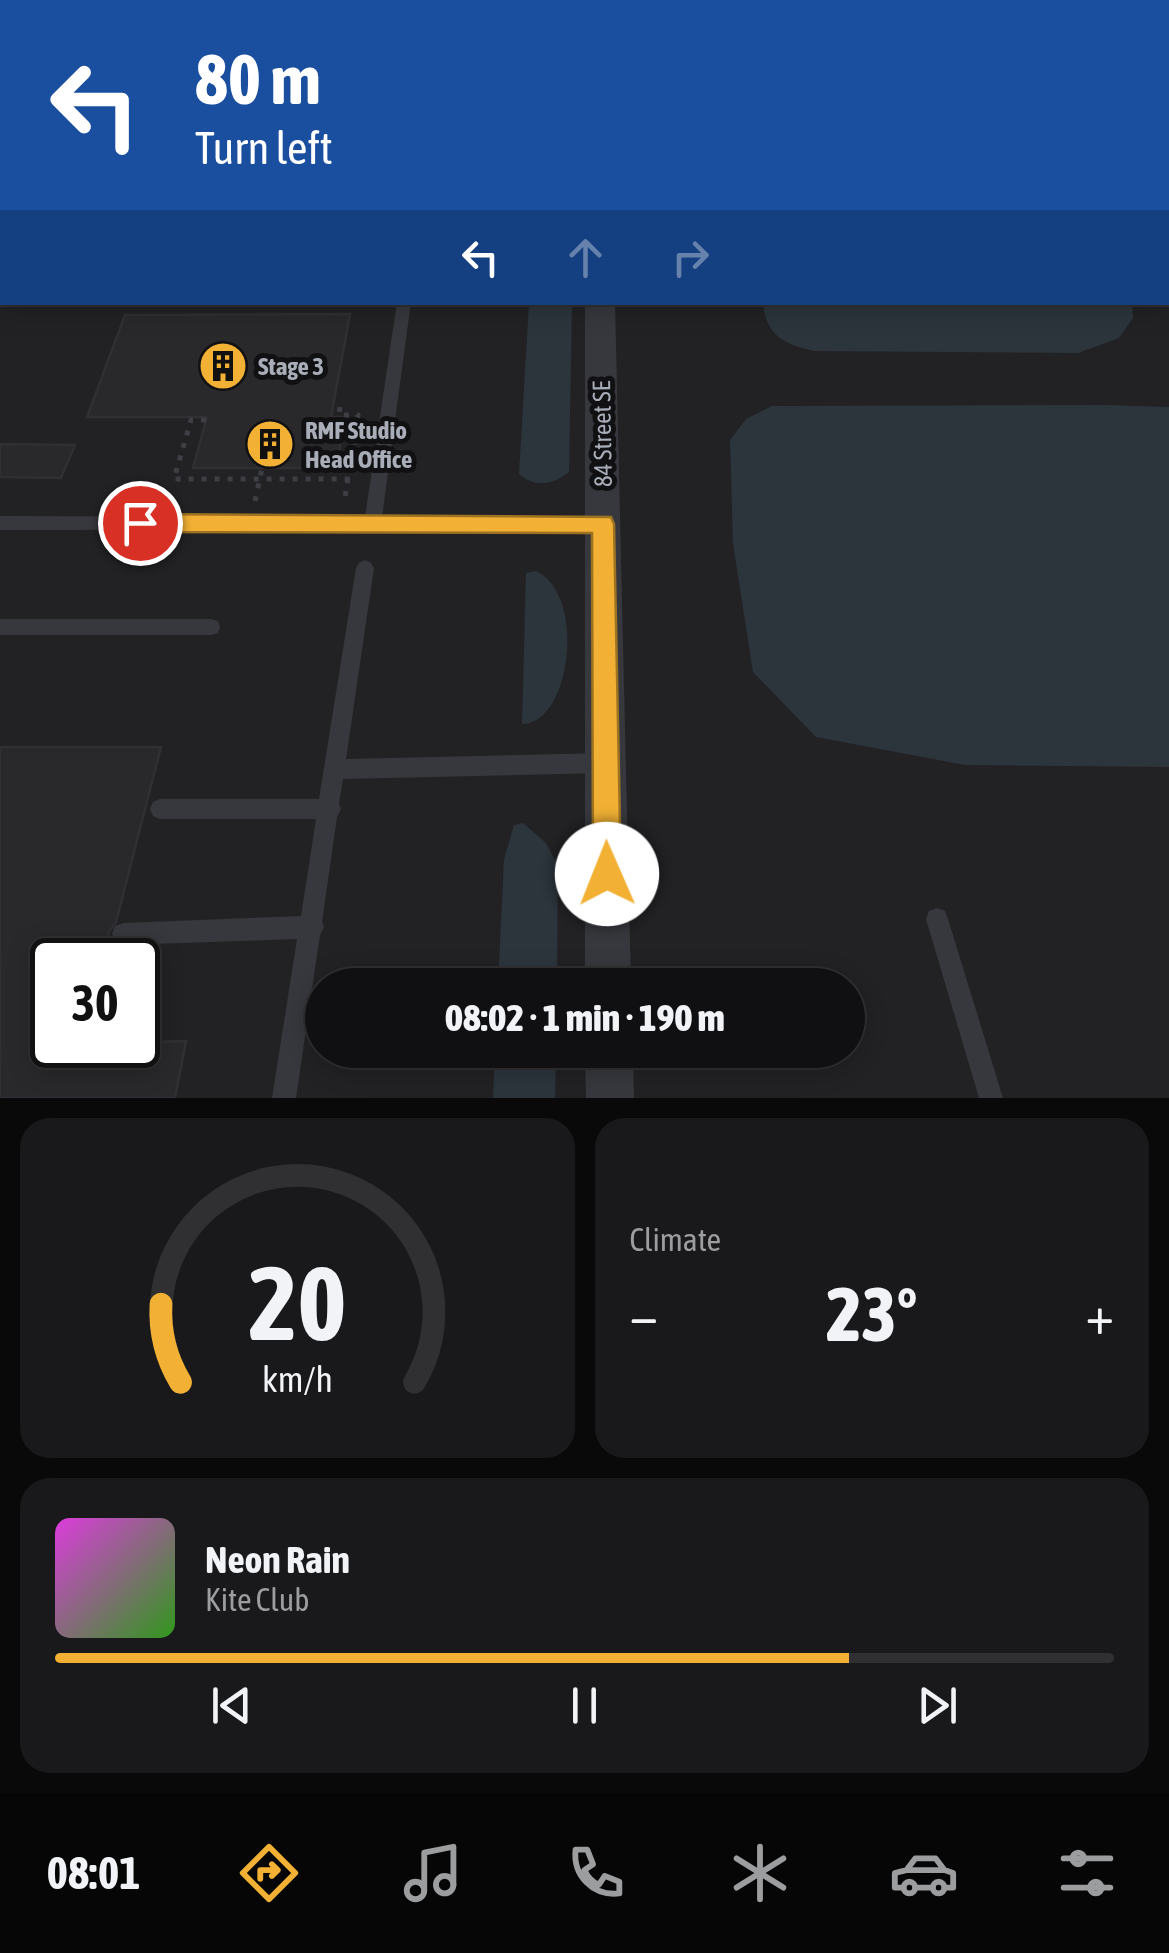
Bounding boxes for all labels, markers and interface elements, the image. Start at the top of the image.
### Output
text: 80 m [195,39,321,119]
icon: left [30,40,160,170]
text: Turn left [195,122,333,174]
icon: left [453,230,508,285]
icon: ahead [558,230,613,285]
icon: right [663,230,718,285]
building icon: Stage 3 [197,340,249,392]
place label: Stage 3 [258,352,324,380]
street label: 84 Street SE [587,380,617,487]
place label: RMF Studio Head Office [305,416,412,473]
building icon: RMF Studio Head Office [244,418,296,470]
pin [98,481,183,566]
icon: arrive [113,496,168,551]
position arrow [555,822,659,926]
speed limit sign: 30 [30,938,160,1068]
text: 08:02 · 1 min · 190 m [445,996,725,1039]
text: Climate [630,1221,721,1258]
text: 20 [248,1243,346,1362]
text: 23° [826,1271,917,1357]
text: − [630,1283,658,1346]
text: + [1085,1283,1114,1346]
text: km/h [262,1359,333,1400]
text: Neon Rain [205,1538,350,1581]
text: Kite Club [205,1581,309,1618]
icon: previous [204,1678,259,1733]
icon: pause [557,1678,612,1733]
icon: next [910,1678,965,1733]
icon: directions [234,1838,304,1908]
icon: music [398,1838,468,1908]
icon: phone [561,1838,631,1908]
icon: climate [725,1838,795,1908]
icon: car [889,1838,959,1908]
icon: filters [1052,1838,1122,1908]
text: 08:01 [47,1847,140,1899]

